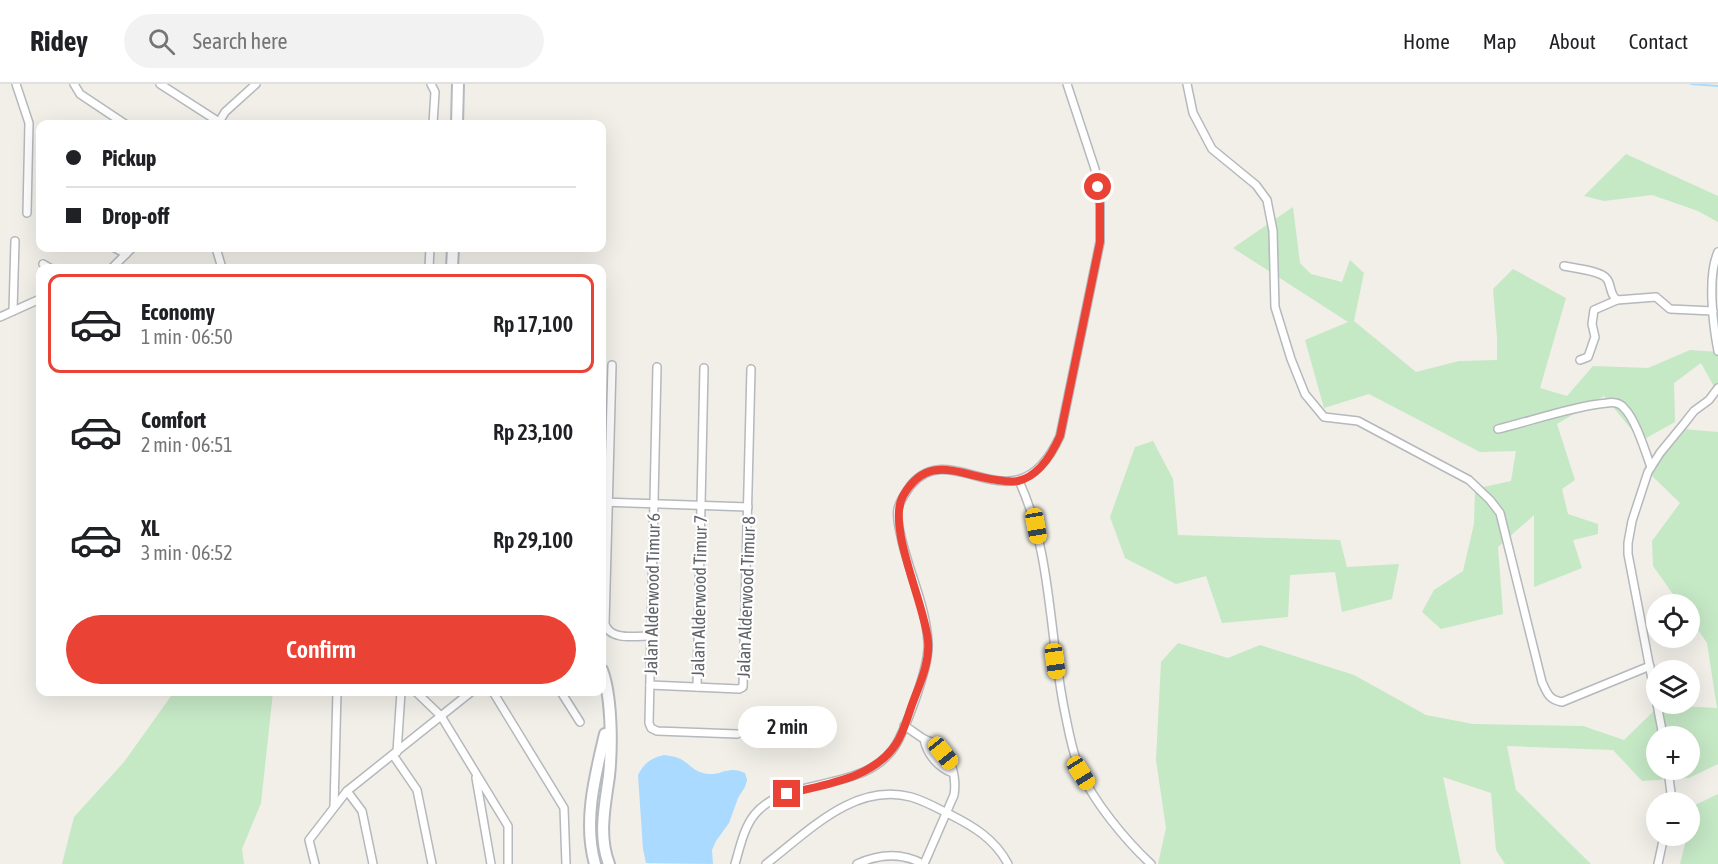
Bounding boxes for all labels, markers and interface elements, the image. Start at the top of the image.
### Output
search box [124,14,544,68]
text: Ridey [30,25,88,57]
icon: search [145,25,178,58]
text: Search here [193,28,288,54]
text: Home [1403,29,1450,53]
text: Map [1483,29,1517,53]
text: About [1550,29,1596,53]
text: Contact [1629,29,1688,53]
text: Pickup [102,145,157,171]
route start [1084,173,1111,200]
text: Drop-off [102,203,169,229]
icon: car [69,297,123,351]
text: Economy [141,299,215,325]
text: Rp 17,100 [493,311,573,337]
text: 1 min · 06:50 [141,325,233,348]
icon: car [69,405,123,459]
text: Comfort [141,407,206,433]
text: Rp 23,100 [493,419,573,445]
text: 2 min · 06:51 [141,433,233,456]
car [1024,507,1048,545]
icon: car [69,513,123,567]
street label: Jalan Alderwood Timur 6 [640,513,664,675]
text: XL [141,515,159,541]
street label: Jalan Alderwood Timur 7 [687,515,711,677]
street label: Jalan Alderwood Timur 8 [733,516,759,678]
text: Rp 29,100 [493,527,573,553]
text: 3 min · 06:52 [141,541,233,564]
map controls [1646,594,1700,846]
button: locate [1646,594,1700,648]
button: Confirm [66,615,576,684]
car [1044,642,1066,680]
button: layers [1646,660,1700,714]
callout: 2 min [738,707,836,749]
text: 2 min [767,715,808,738]
button: + [1646,726,1700,780]
car [925,733,961,773]
car [1064,753,1098,793]
route end [773,780,800,807]
button: − [1646,792,1700,846]

